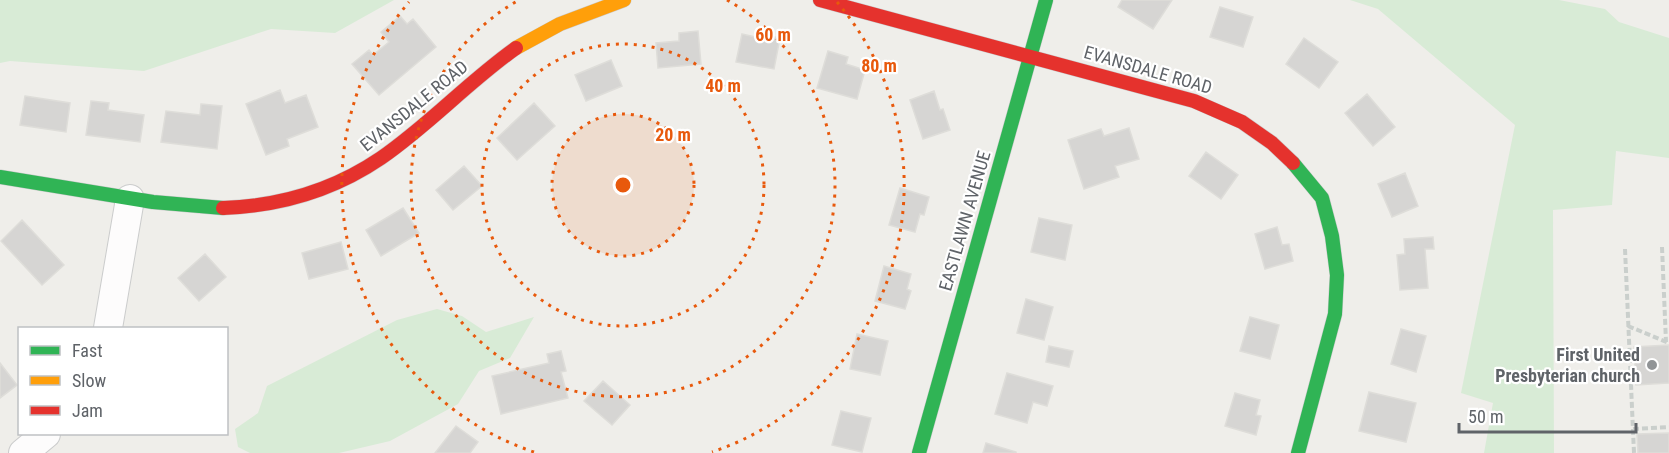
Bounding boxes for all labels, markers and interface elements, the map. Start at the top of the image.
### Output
text: 60 m [755,24,791,45]
street label: EVANSDALE ROAD [1082,41,1215,98]
text: 80 m [861,55,897,76]
street label: EVANSDALE ROAD [356,56,472,155]
text: 40 m [705,75,741,96]
text: 20 m [655,124,691,145]
street label: EASTLAWN AVENUE [935,149,995,293]
centre of rings [613,175,633,195]
legend [18,327,228,435]
text: Fast [72,340,103,361]
place label: First United Presbyterian church [1495,344,1640,386]
marker: First United Presbyterian church [1645,358,1659,372]
text: Slow [72,370,107,391]
scale bar [1459,396,1636,434]
text: Jam [72,400,103,421]
text: 50 m [1468,406,1503,427]

